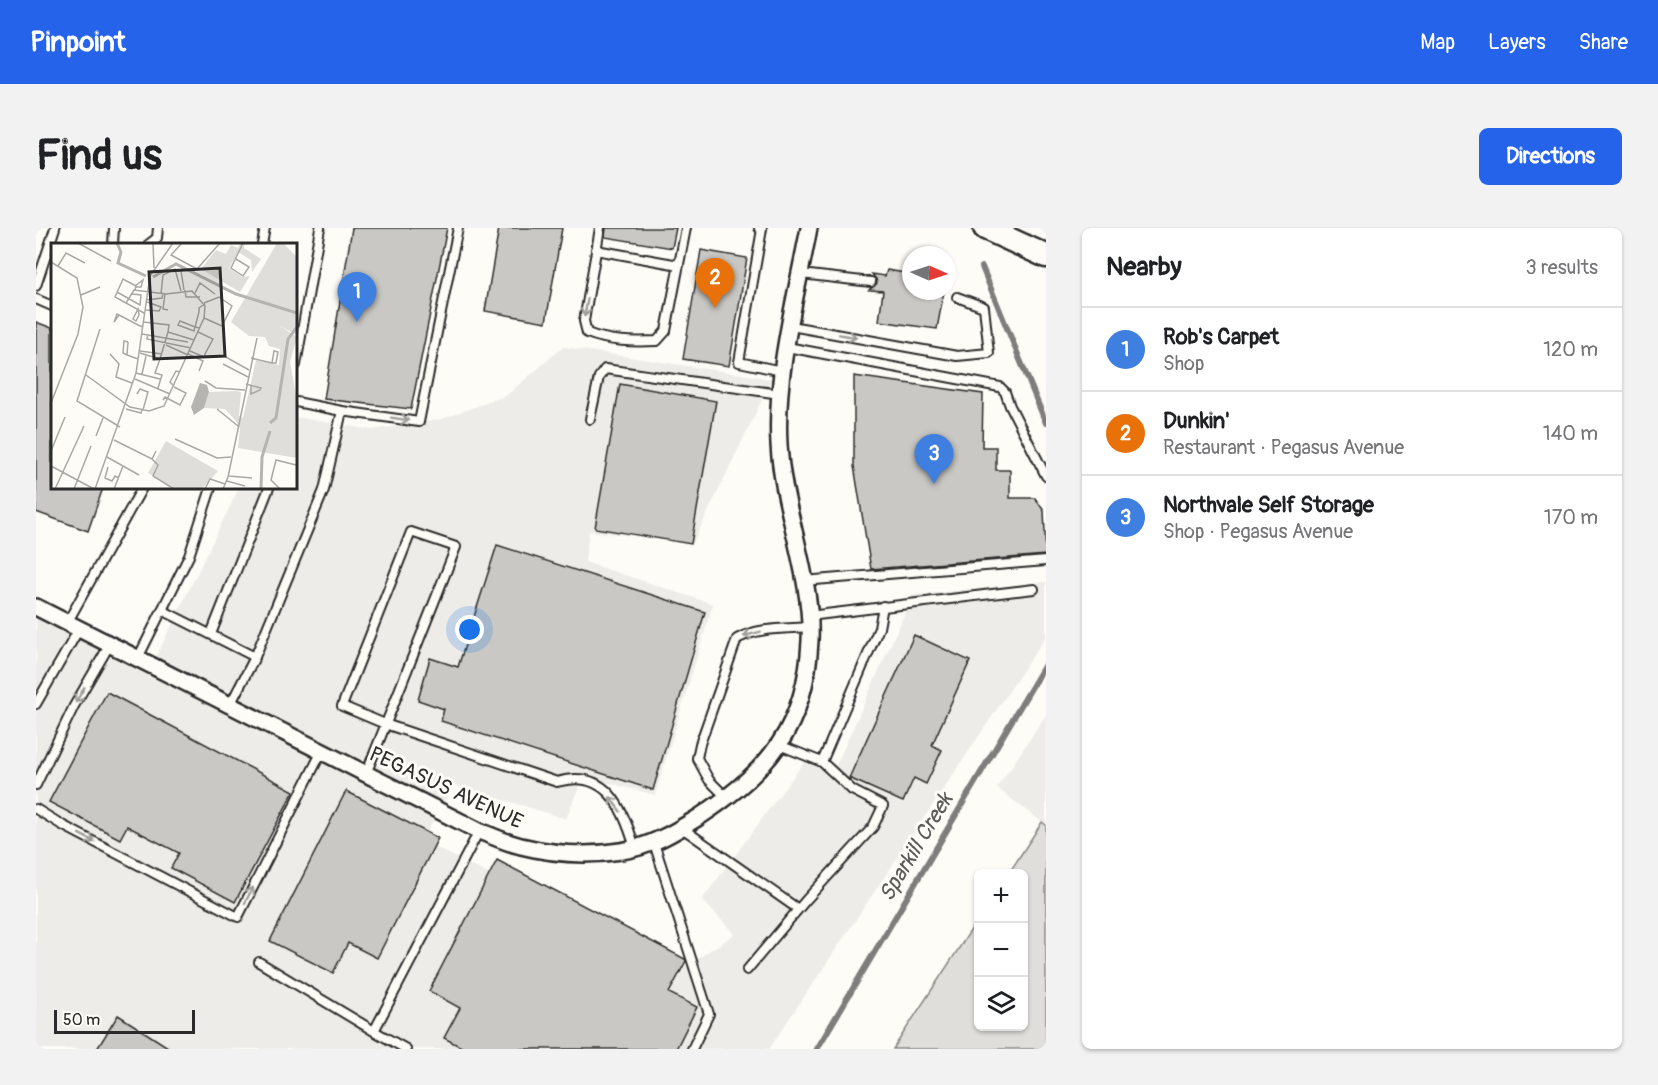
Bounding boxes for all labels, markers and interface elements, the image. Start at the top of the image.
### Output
text: Pinpoint [30,25,126,60]
text: Map [1420,29,1455,56]
text: Layers [1488,29,1546,56]
text: Share [1579,29,1628,56]
button: Directions [1479,128,1622,185]
text: Find us [36,130,162,182]
inset map [51,243,297,489]
north arrow [902,246,956,300]
text: Nearby [1106,251,1182,283]
text: 3 results [1526,255,1598,280]
pin: 2 [696,259,734,308]
pin: 1 [338,272,376,322]
one-way arrow [580,298,591,317]
text: Rob's Carpet [1163,323,1279,351]
one-way arrow [838,331,858,342]
text: 1 [1122,337,1129,362]
text: 120 m [1543,337,1598,362]
text: Shop [1163,351,1204,376]
text: Dunkin' [1163,407,1230,435]
one-way arrow [389,414,409,425]
text: 2 [1120,421,1131,446]
text: 140 m [1543,421,1598,446]
pin: 3 [914,434,954,484]
text: Restaurant · Pegasus Avenue [1163,435,1404,460]
text: Northvale Self Storage [1163,491,1374,519]
text: 3 [1120,505,1131,530]
text: 170 m [1544,505,1598,530]
text: Shop · Pegasus Avenue [1163,519,1353,544]
your location [455,615,484,644]
one-way arrow [743,628,762,640]
one-way arrow [74,686,86,703]
street label: PEGASUS AVENUE [365,741,527,836]
water label: Sparkill Creek [873,786,960,906]
one-way arrow [609,796,621,812]
one-way arrow [77,833,95,844]
map controls [974,869,1028,1031]
button: + [974,869,1028,923]
one-way arrow [244,886,255,904]
button: − [974,923,1028,977]
button: layers [974,977,1028,1031]
scale bar [54,1007,195,1034]
text: 50 m [63,1010,100,1030]

